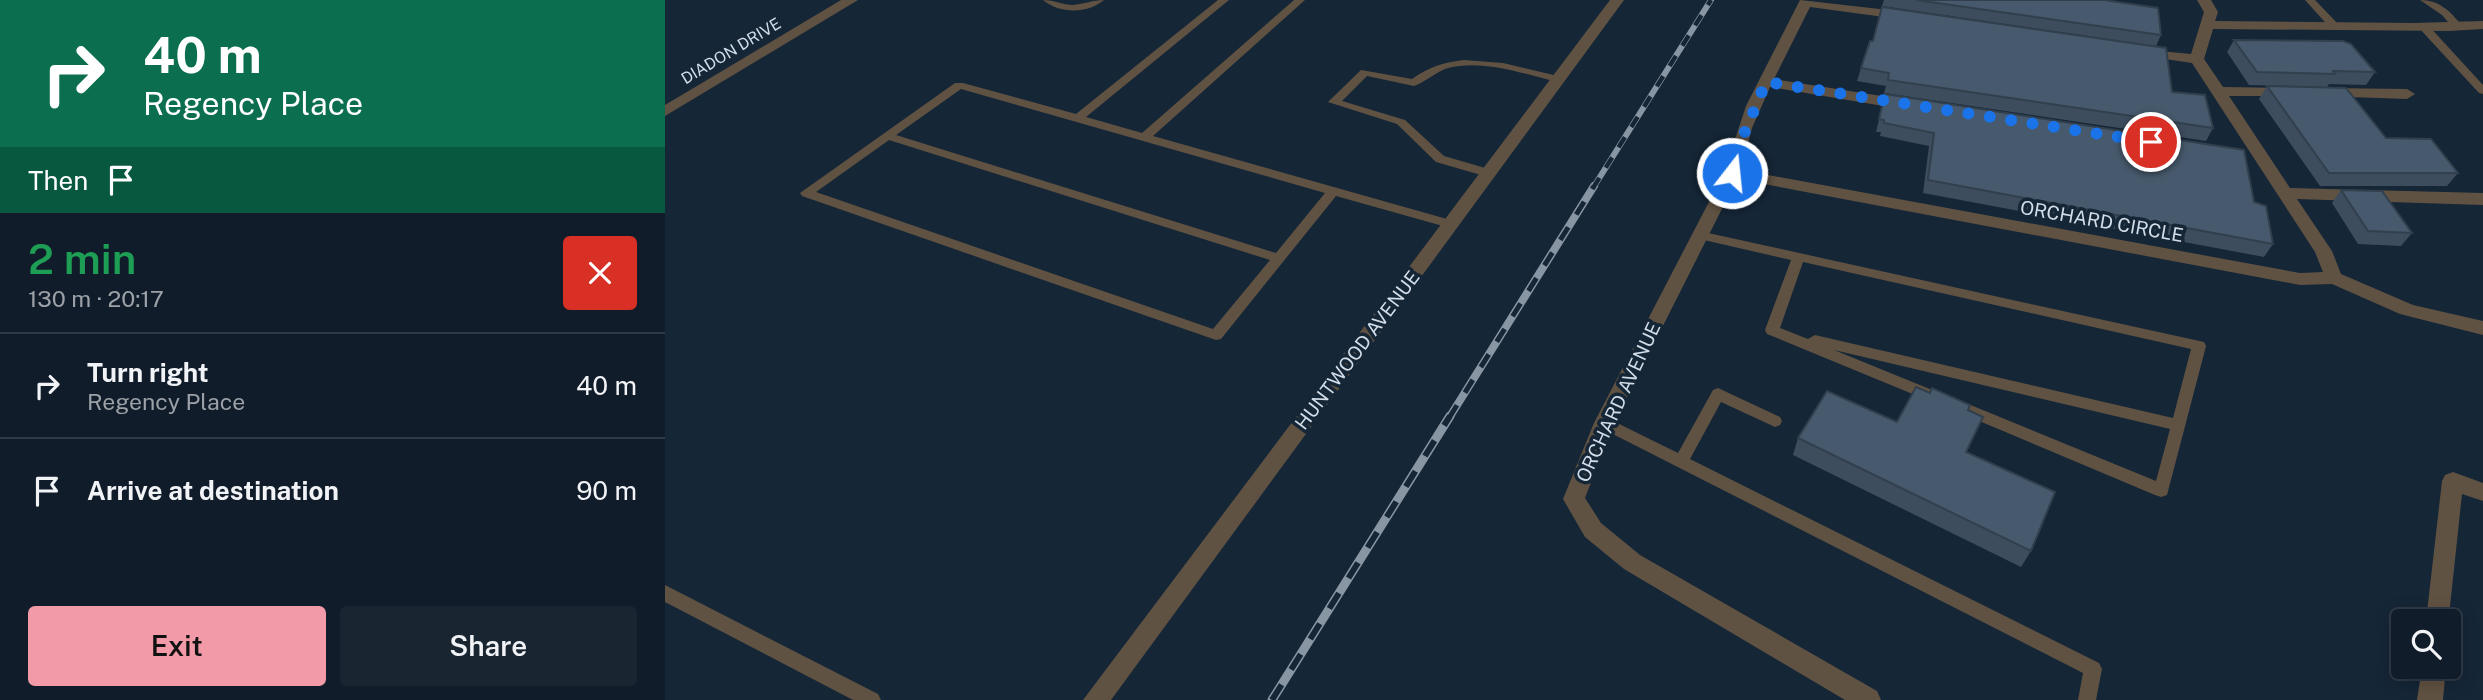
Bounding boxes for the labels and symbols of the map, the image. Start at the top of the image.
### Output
street label: DIADON DRIVE [678,14,784,88]
pin [2121,112,2181,172]
position arrow [1695,136,1769,210]
street label: ORCHARD CIRCLE [2019,196,2185,246]
street label: HUNTWOOD AVENUE [1290,266,1424,434]
street label: ORCHARD AVENUE [1571,319,1665,485]

